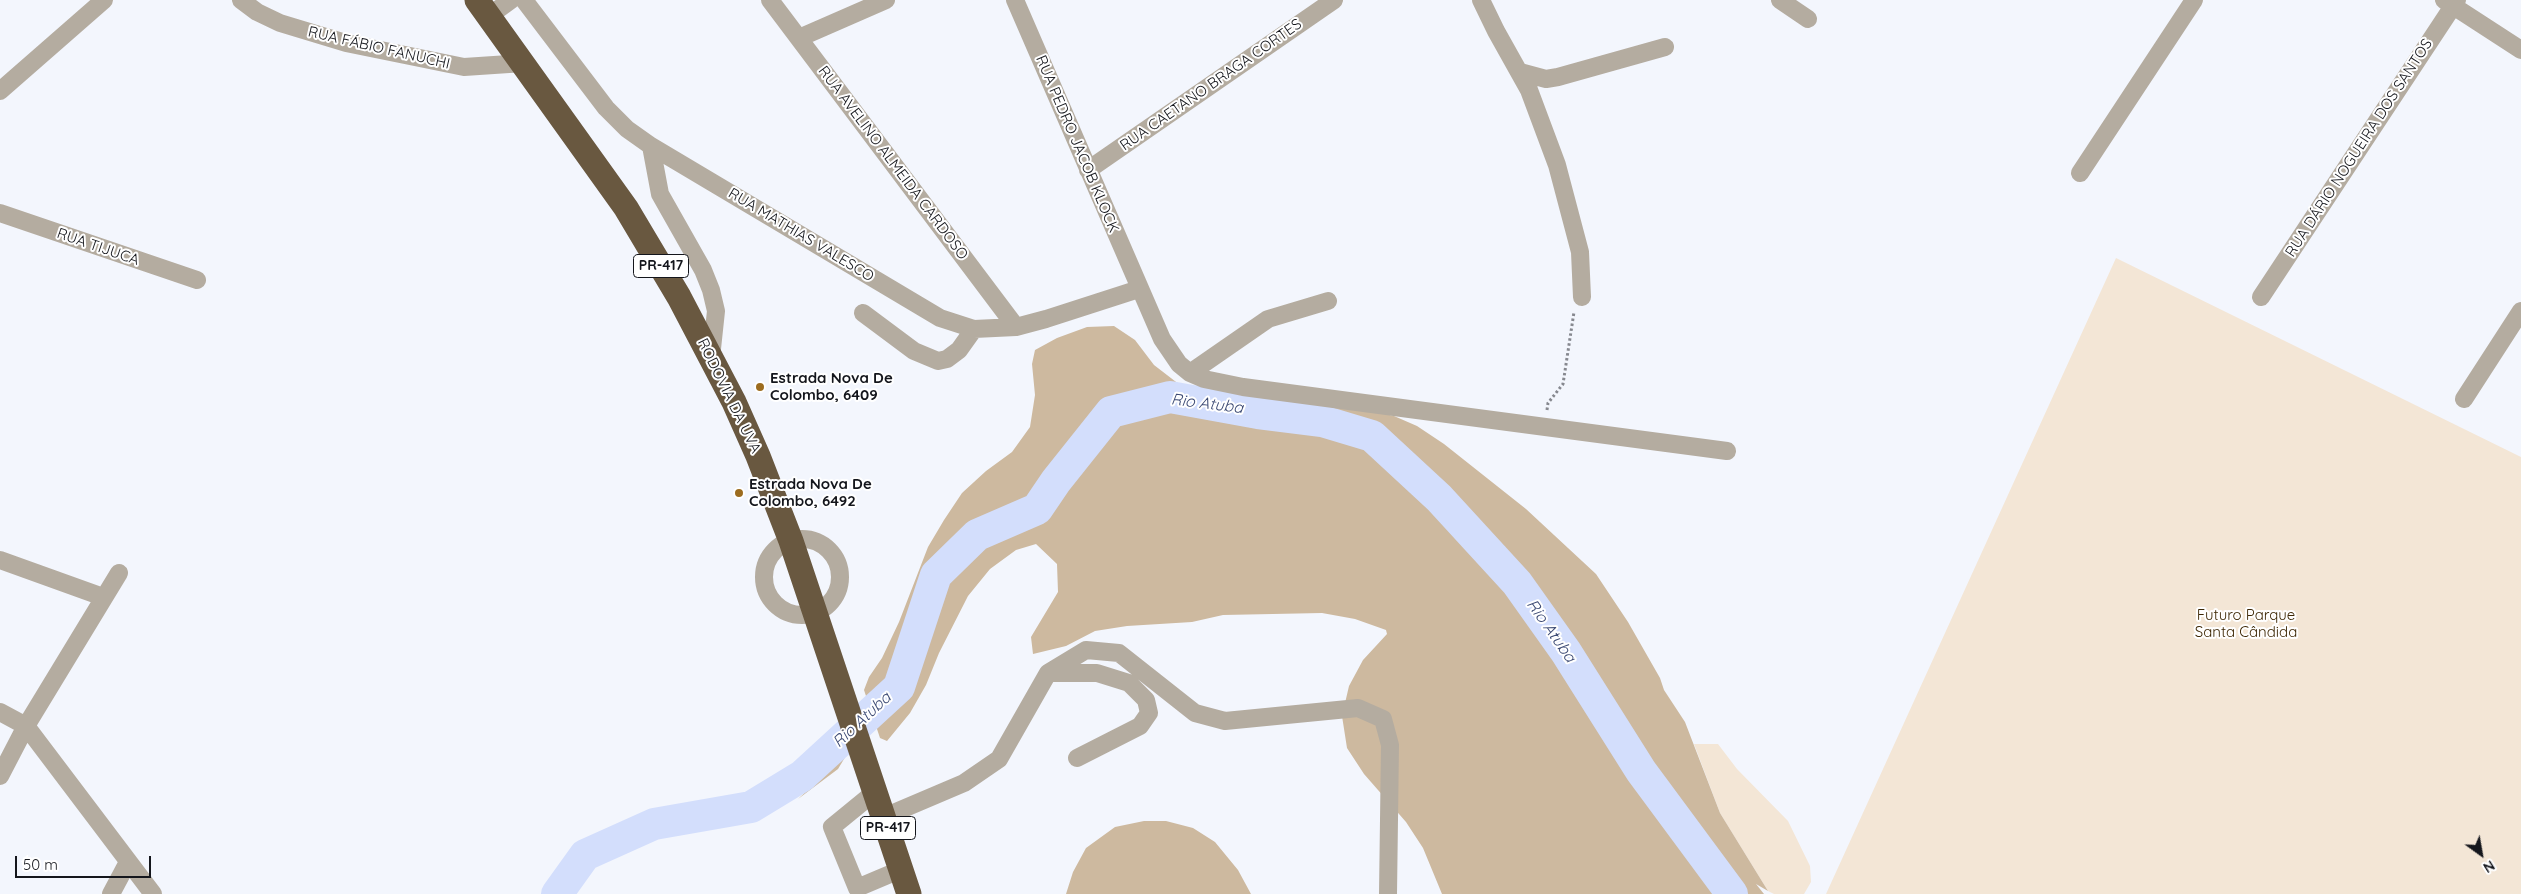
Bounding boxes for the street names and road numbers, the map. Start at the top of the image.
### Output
street label: RUA CAETANO BRAGA CORTES [1117,15,1305,155]
street label: RUA FÁBIO FANUCHI [306,23,452,73]
street label: RUA DÁRIO NOGUEIRA DOS SANTOS [2282,36,2436,260]
street label: RUA PEDRO JACOB KLOCK [1031,53,1123,235]
street label: RUA AVELINO ALMEIDA CARDOSO [814,63,972,263]
street label: RUA MATHIAS VALESCO [725,184,877,286]
street label: RUA TIJUCA [54,225,142,269]
road number: PR-417 [634,255,688,278]
street label: RODOVIA DA UVA [693,336,765,456]
road number: PR-417 [860,816,916,840]

